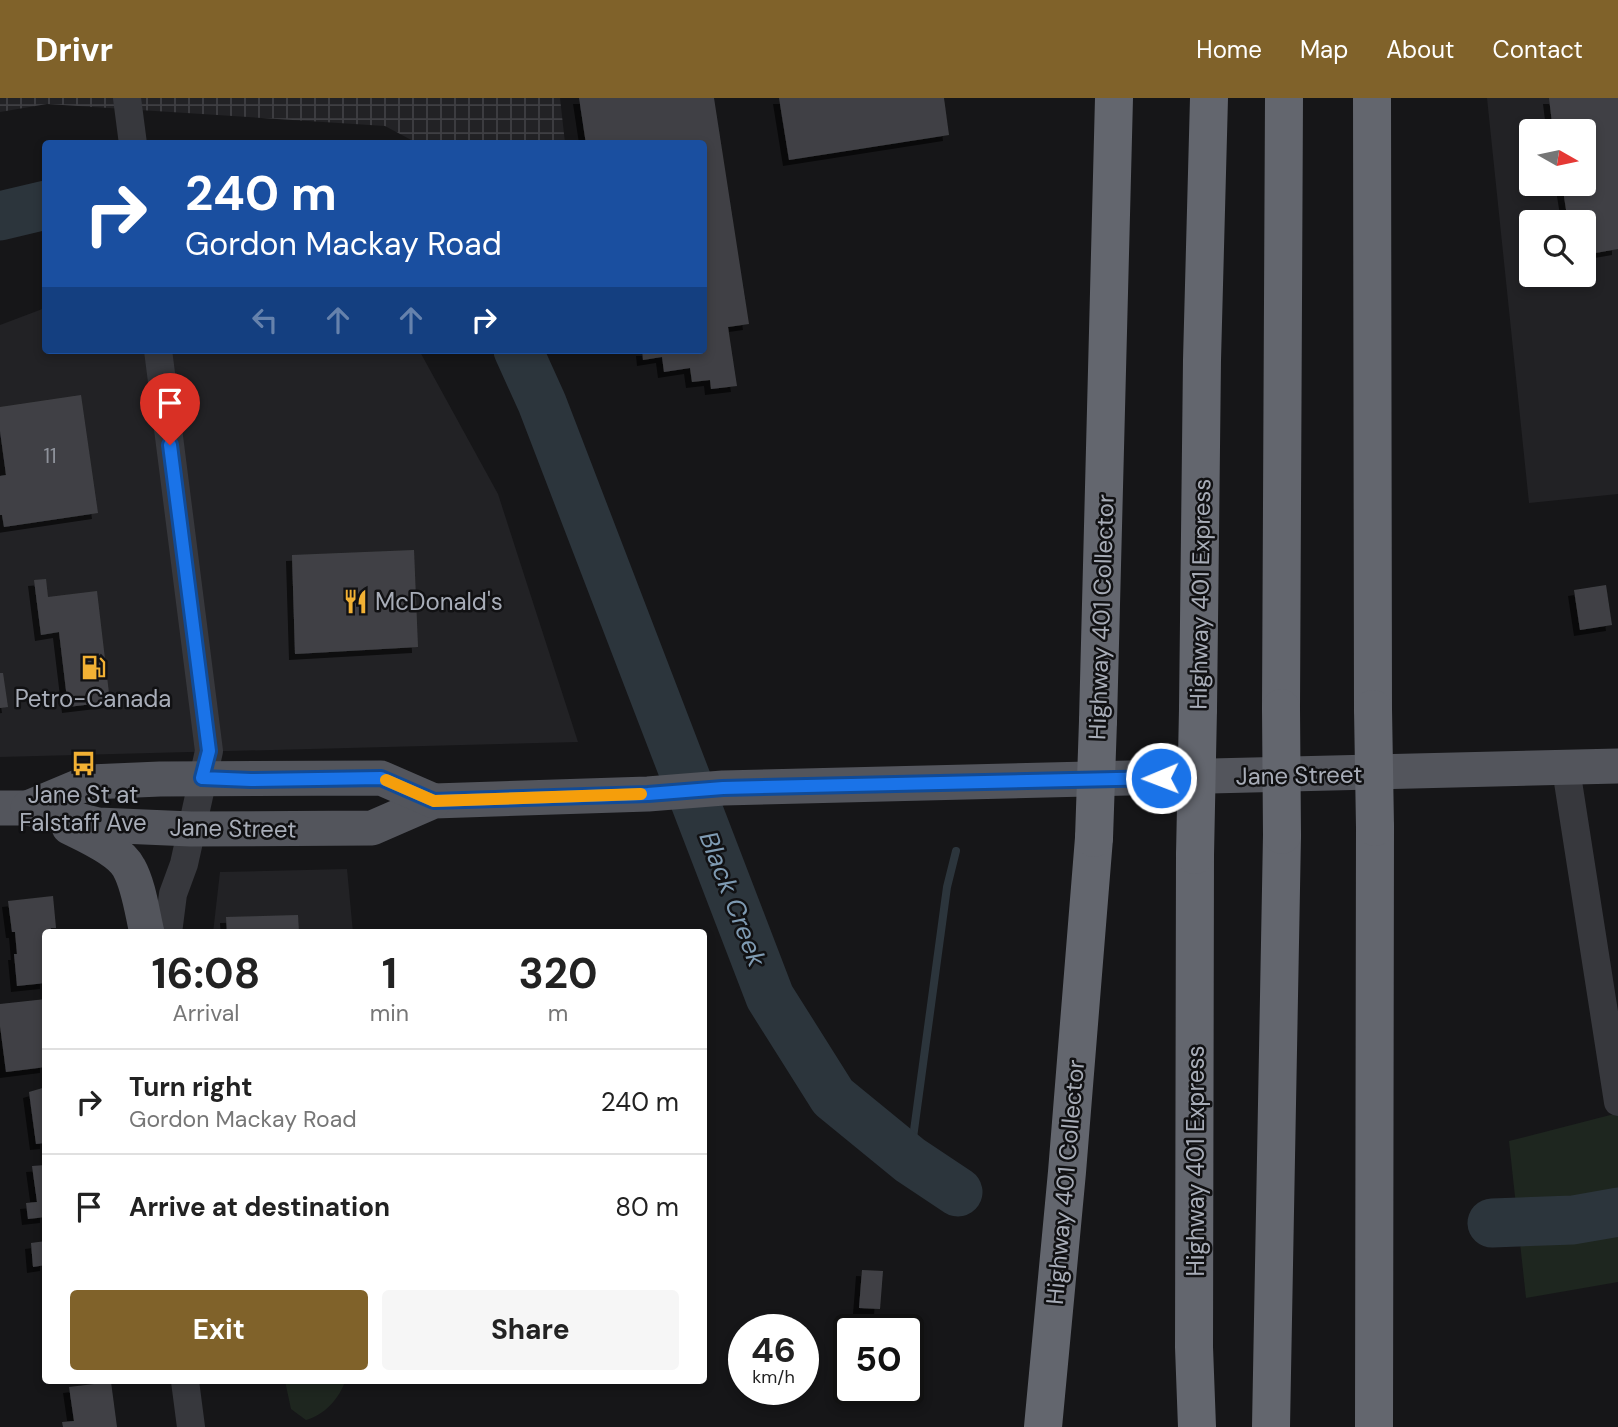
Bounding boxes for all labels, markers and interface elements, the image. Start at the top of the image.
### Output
text: Drivr [35,28,113,71]
text: Home [1196,34,1262,65]
text: Map [1300,34,1348,65]
text: About [1386,34,1455,65]
text: Contact [1493,34,1583,65]
north arrow [1519,119,1596,196]
map controls [1519,119,1596,287]
text: 240 m [185,161,337,225]
icon: right [70,168,161,259]
button: search [1519,210,1596,287]
text: Gordon Mackay Road [185,223,502,265]
icon: left [246,301,284,339]
icon: ahead [319,301,357,339]
icon: ahead [392,301,430,339]
icon: right [465,301,503,339]
pin [140,373,200,445]
icon: arrive [151,384,189,422]
house number: 11 [43,442,57,470]
street label: Highway 401 Express [1182,478,1218,710]
street label: Highway 401 Collector [1081,494,1121,740]
place label: McDonald's [375,586,503,617]
restaurant icon: McDonald's [341,587,369,615]
fuel station icon: Petro-Canada [79,653,107,681]
place label: Petro-Canada [15,683,171,714]
position arrow [1124,741,1198,815]
bus stop icon: Jane St at Falstaff Ave [69,749,97,777]
street label: Jane Street [1235,758,1363,792]
place label: Jane St at Falstaff Ave [19,779,147,838]
street label: Jane Street [169,811,297,845]
water label: Black Creek [692,826,775,972]
text: 16:08 [152,946,260,1001]
text: 1 [382,946,397,1001]
text: 320 [519,946,597,1001]
text: Arrival [172,998,239,1028]
text: min [370,998,409,1028]
text: m [548,998,568,1028]
street label: Highway 401 Express [1180,1045,1211,1277]
street label: Highway 401 Collector [1039,1058,1091,1306]
text: Turn right [129,1070,253,1104]
icon: right [70,1083,108,1121]
text: 240 m [601,1085,679,1119]
text: Gordon Mackay Road [129,1104,357,1134]
icon: arrive [70,1188,108,1226]
text: Arrive at destination [129,1190,390,1224]
text: 80 m [615,1190,679,1224]
button: Exit [70,1290,368,1370]
button: Share [382,1290,679,1370]
speed limit sign: 50 [833,1314,924,1405]
text: 46 [751,1327,796,1373]
text: km/h [752,1365,795,1389]

